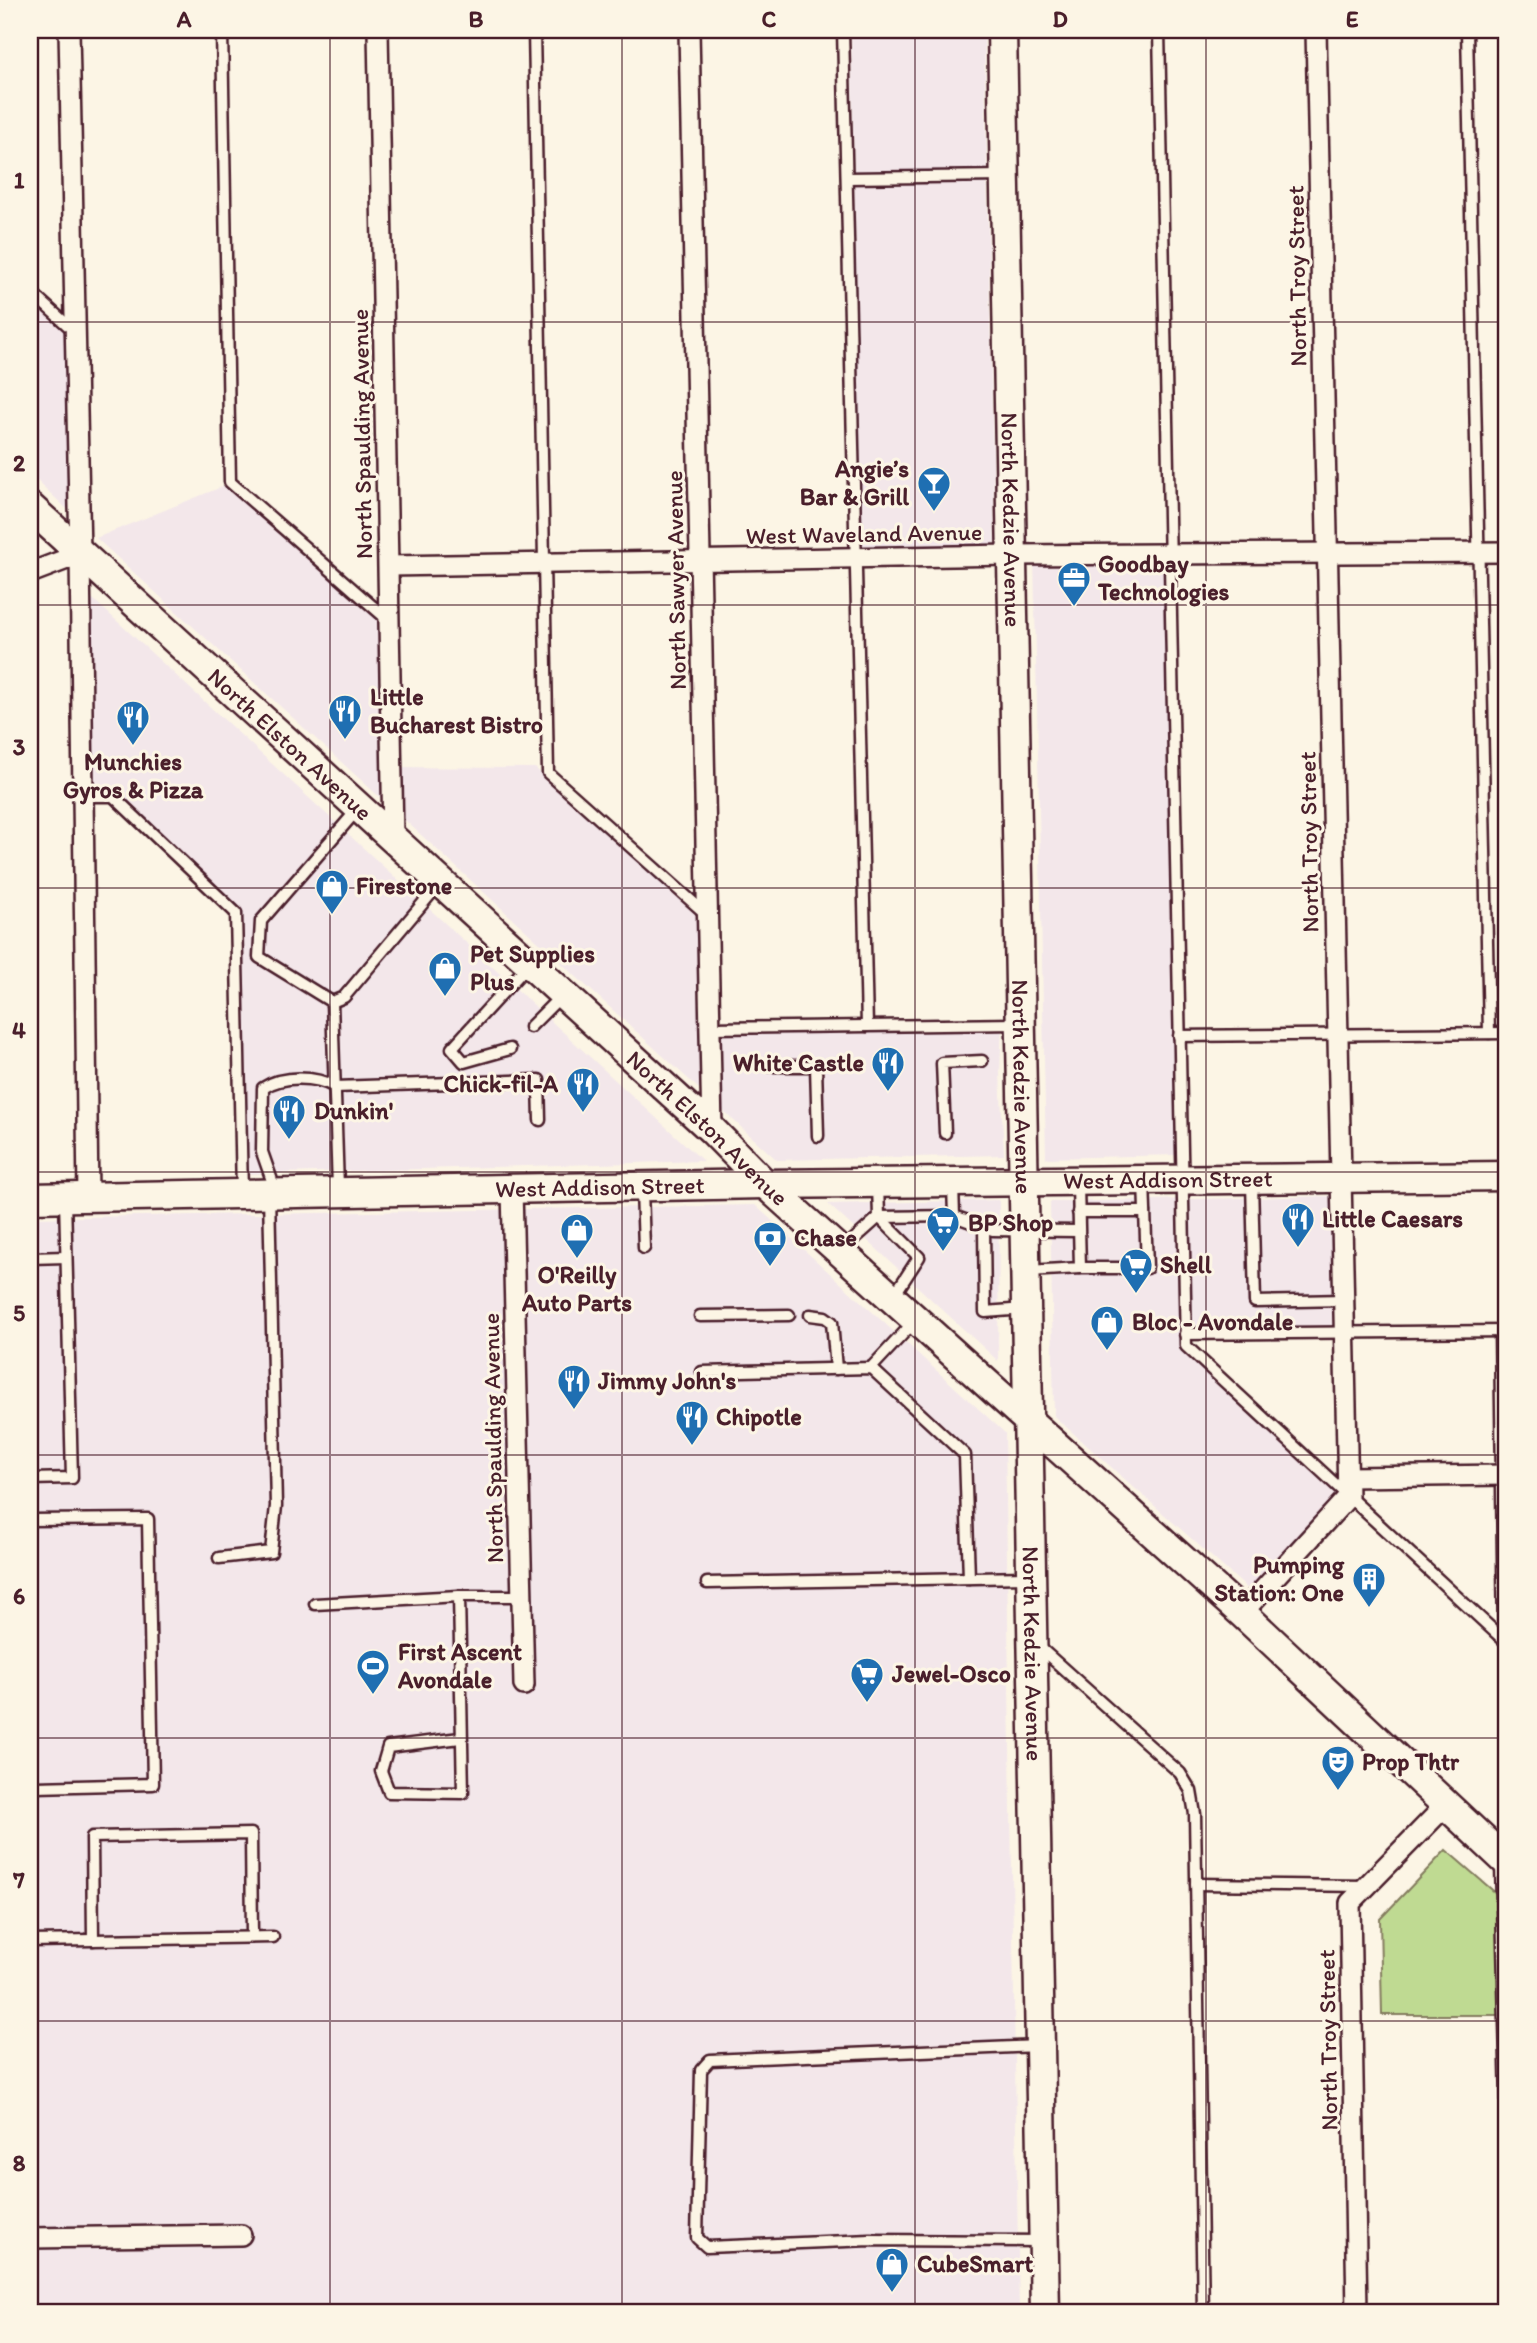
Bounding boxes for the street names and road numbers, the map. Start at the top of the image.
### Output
street label: North Troy Street [1280,185,1313,367]
street label: North Spaulding Avenue [345,309,378,559]
street label: North Kedzie Avenue [995,412,1028,628]
street label: North Sawyer Avenue [659,470,692,690]
street label: West Waveland Avenue [745,517,983,550]
street label: North Elston Avenue [202,662,378,826]
street label: North Troy Street [1292,751,1325,933]
street label: North Kedzie Avenue [1006,979,1039,1195]
street label: North Elston Avenue [621,1044,794,1212]
street label: West Addison Street [1063,1164,1273,1195]
street label: West Addison Street [495,1170,705,1203]
street label: North Spaulding Avenue [476,1313,509,1563]
street label: North Kedzie Avenue [1017,1546,1050,1761]
street label: North Troy Street [1311,1949,1344,2131]

